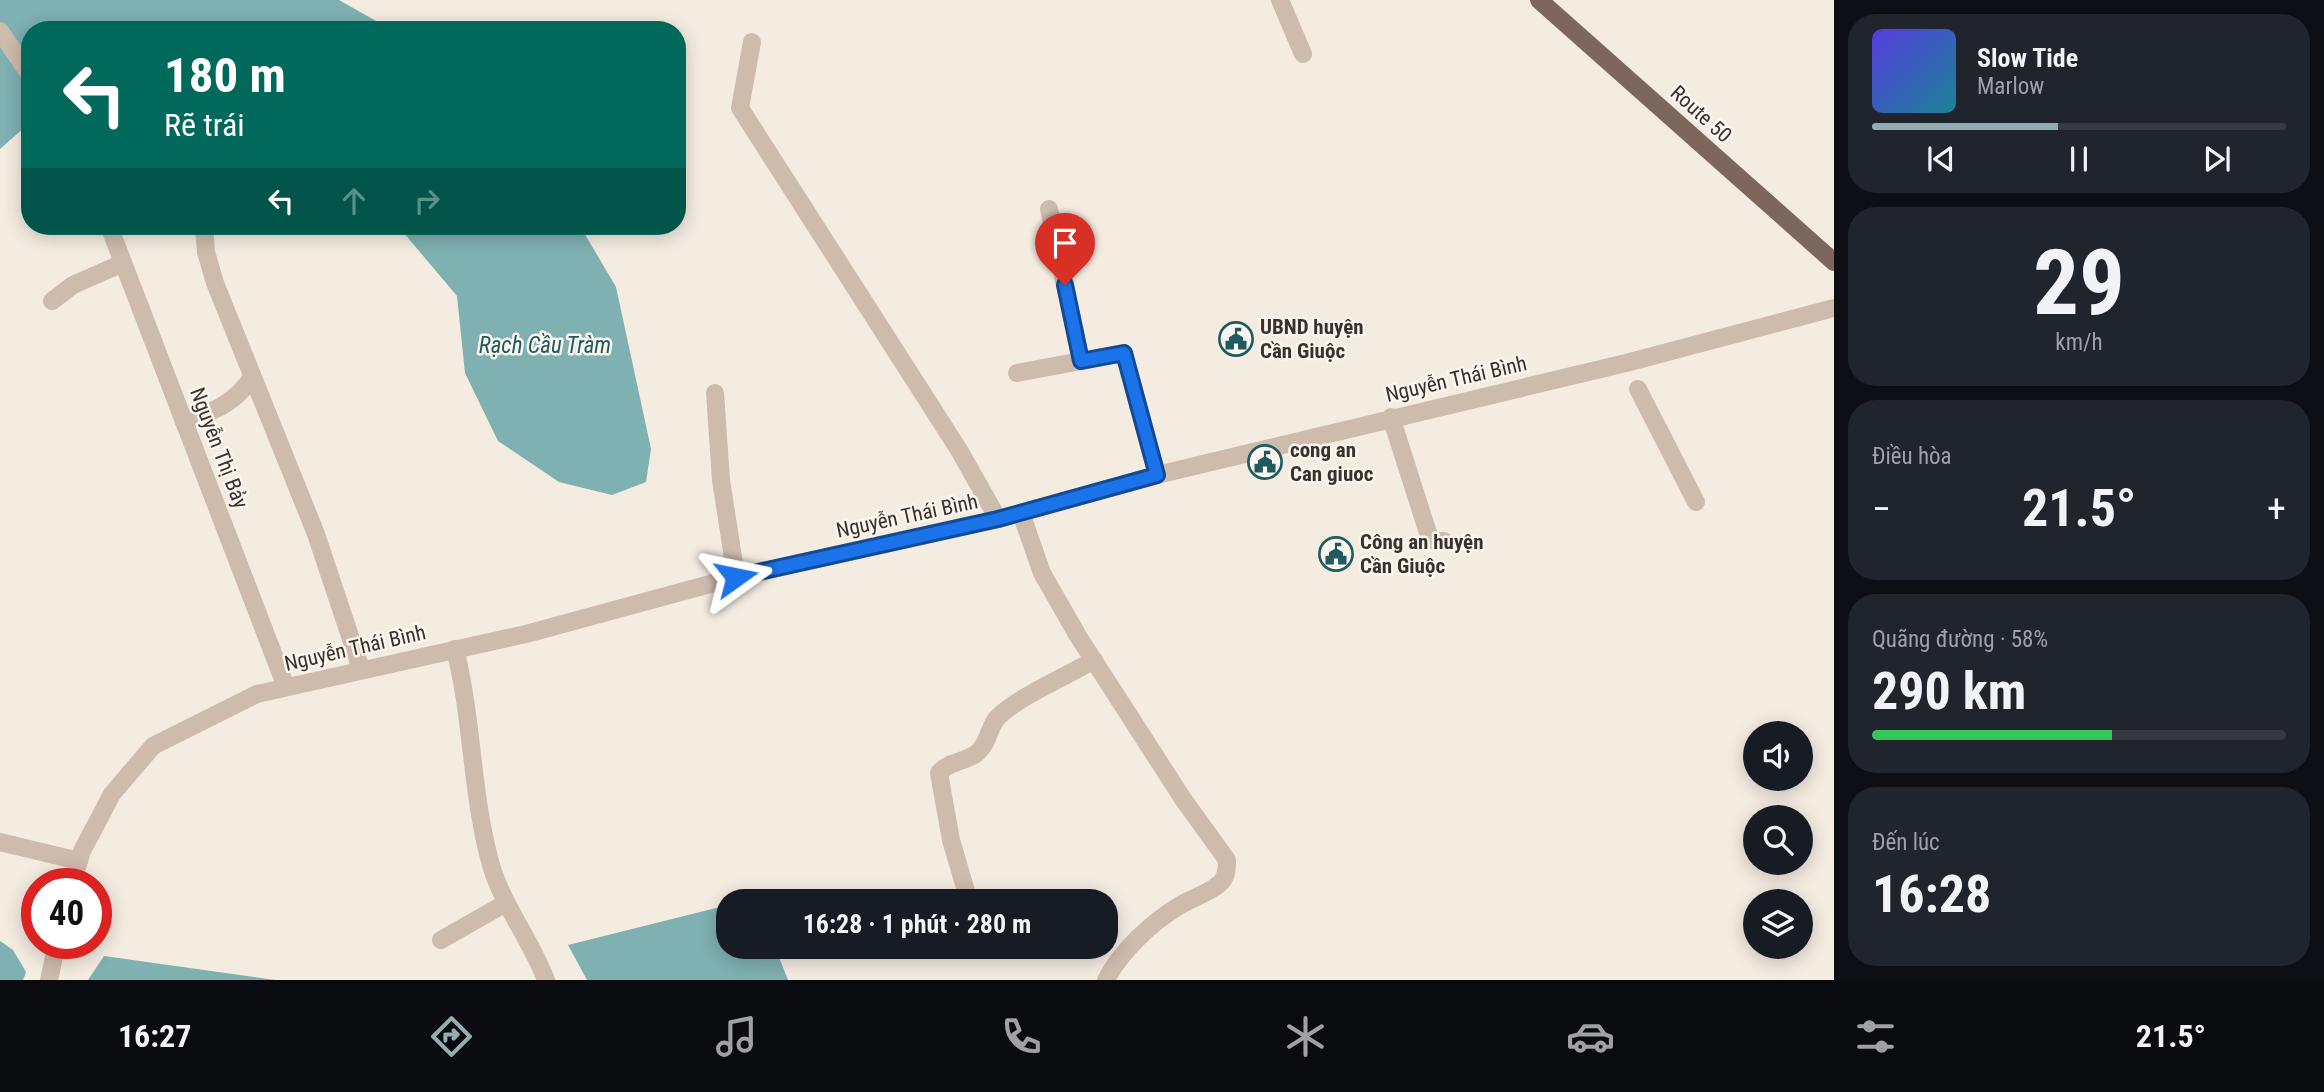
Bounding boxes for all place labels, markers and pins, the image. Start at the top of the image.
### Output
pin [1035,213,1095,285]
place label: UBND huyện Cần Giuộc [1260,315,1364,363]
public building icon: UBND huyện Cần Giuộc [1217,320,1255,358]
place label: cong an Can giuoc [1290,438,1374,486]
public building icon: cong an Can giuoc [1246,443,1284,481]
place label: Công an huyện Cần Giuộc [1360,530,1484,578]
public building icon: Công an huyện Cần Giuộc [1317,535,1355,573]

